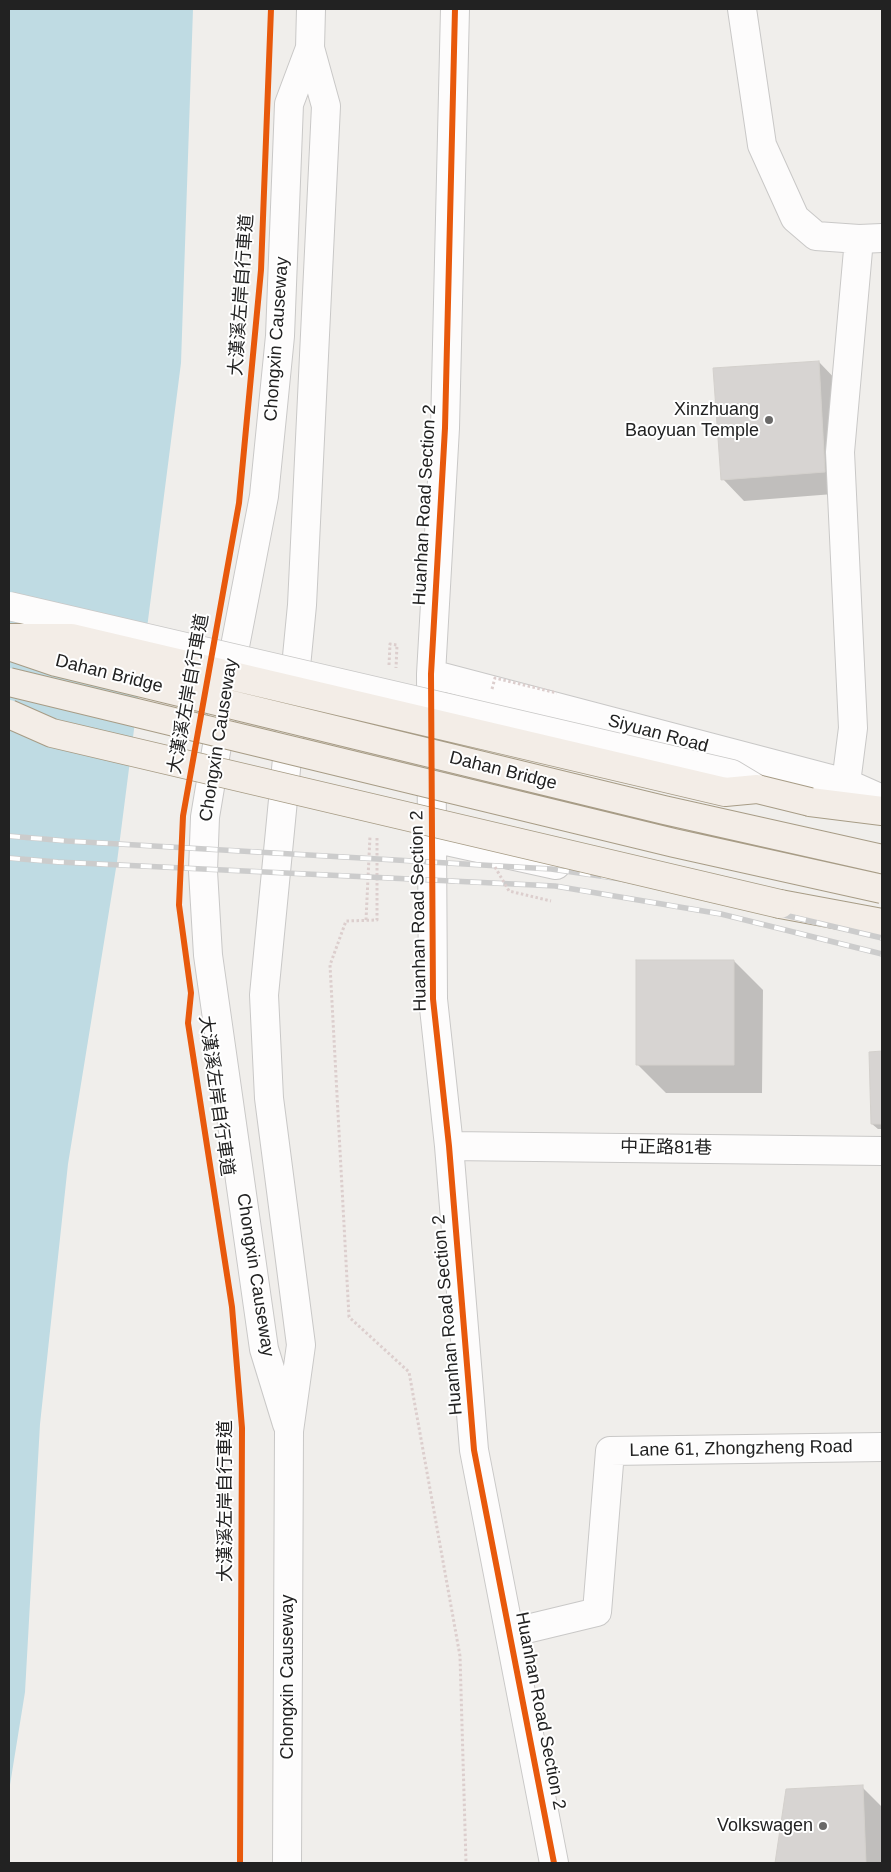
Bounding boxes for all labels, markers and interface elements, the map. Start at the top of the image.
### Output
street label: 大漢溪左岸自行車道 [226,213,258,377]
street label: Chongxin Causeway [260,256,294,422]
place label: Xinzhuang Baoyuan Temple [625,399,759,442]
street label: Huanhan Road Section 2 [409,404,441,606]
marker: Xinzhuang Baoyuan Temple [763,414,775,426]
street label: 大漢溪左岸自行車道 [164,612,214,776]
street label: Dahan Bridge [53,650,165,698]
street label: Chongxin Causeway [195,657,243,823]
street label: Siyuan Road [605,710,711,758]
street label: Dahan Bridge [447,747,559,795]
street label: Huanhan Road Section 2 [406,810,432,1012]
street label: 大漢溪左岸自行車道 [194,1014,238,1178]
street label: 中正路81巷 [620,1136,712,1160]
street label: Chongxin Causeway [231,1192,279,1358]
street label: Huanhan Road Section 2 [428,1214,468,1416]
street label: 大漢溪左岸自行車道 [215,1420,237,1582]
street label: Lane 61, Zhongzheng Road [629,1436,853,1462]
street label: Chongxin Causeway [277,1594,299,1760]
street label: Huanhan Road Section 2 [510,1610,570,1812]
place label: Volkswagen [717,1815,813,1837]
marker: Volkswagen [817,1820,829,1832]

